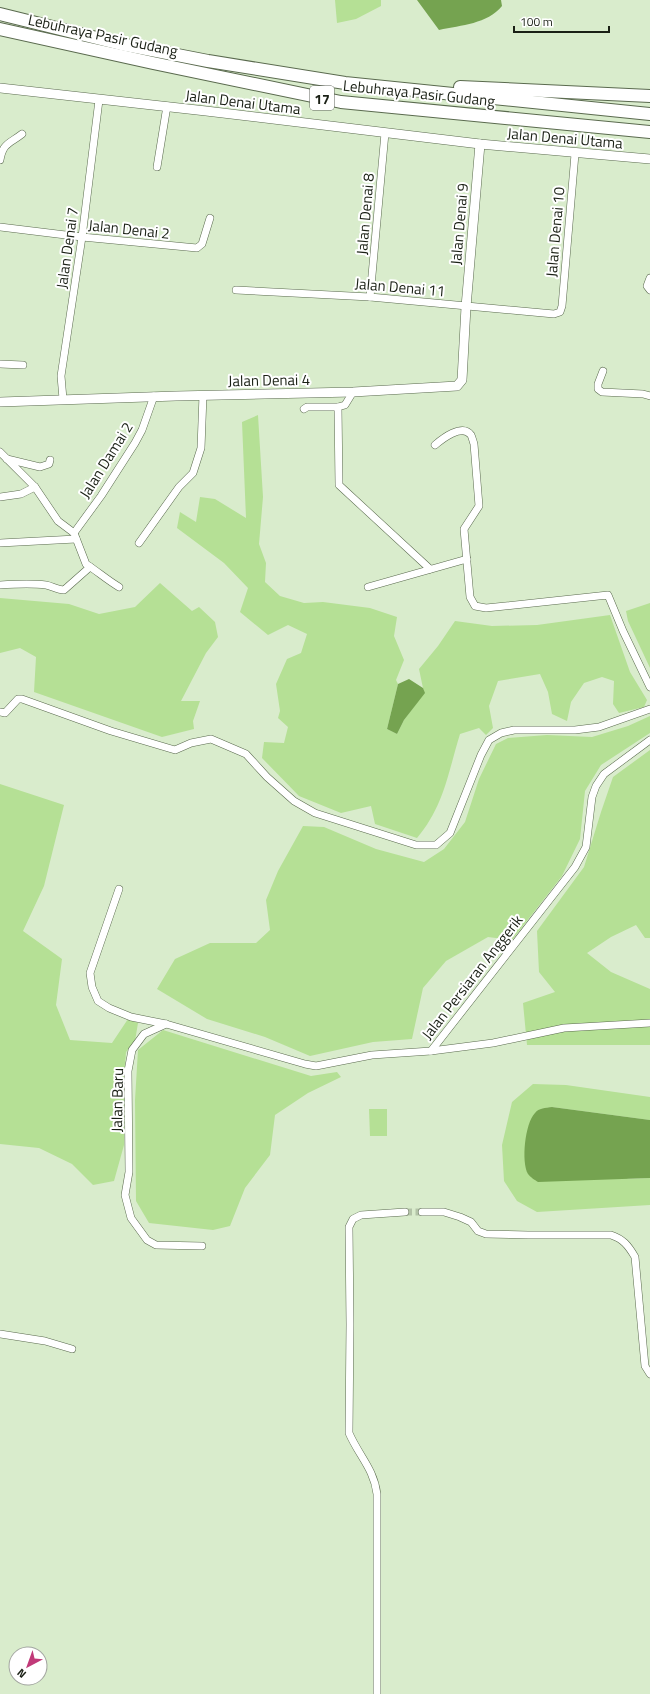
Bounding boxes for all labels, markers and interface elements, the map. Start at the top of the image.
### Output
street label: Lebuhraya Pasir Gudang [26,8,180,62]
scale bar [514,8,609,34]
text: 100 m [520,12,553,31]
street label: Lebuhraya Pasir Gudang [342,74,496,112]
street label: Jalan Denai Utama [184,84,302,121]
road number: 17 [310,86,334,110]
street label: Jalan Denai Utama [506,121,624,155]
street label: Jalan Denai 8 [350,172,380,256]
street label: Jalan Denai 9 [444,182,474,266]
street label: Jalan Denai 10 [540,186,570,278]
street label: Jalan Denai 7 [50,206,84,290]
street label: Jalan Denai 2 [87,213,171,245]
street label: Jalan Denai 11 [354,272,446,302]
street label: Jalan Denai 4 [228,368,310,392]
street label: Jalan Damai 2 [73,417,139,503]
street label: Jalan Persiaran Anggerik [416,910,528,1044]
street label: Jalan Baru [105,1068,129,1132]
north arrow [8,1646,48,1686]
text: N [13,1665,30,1682]

